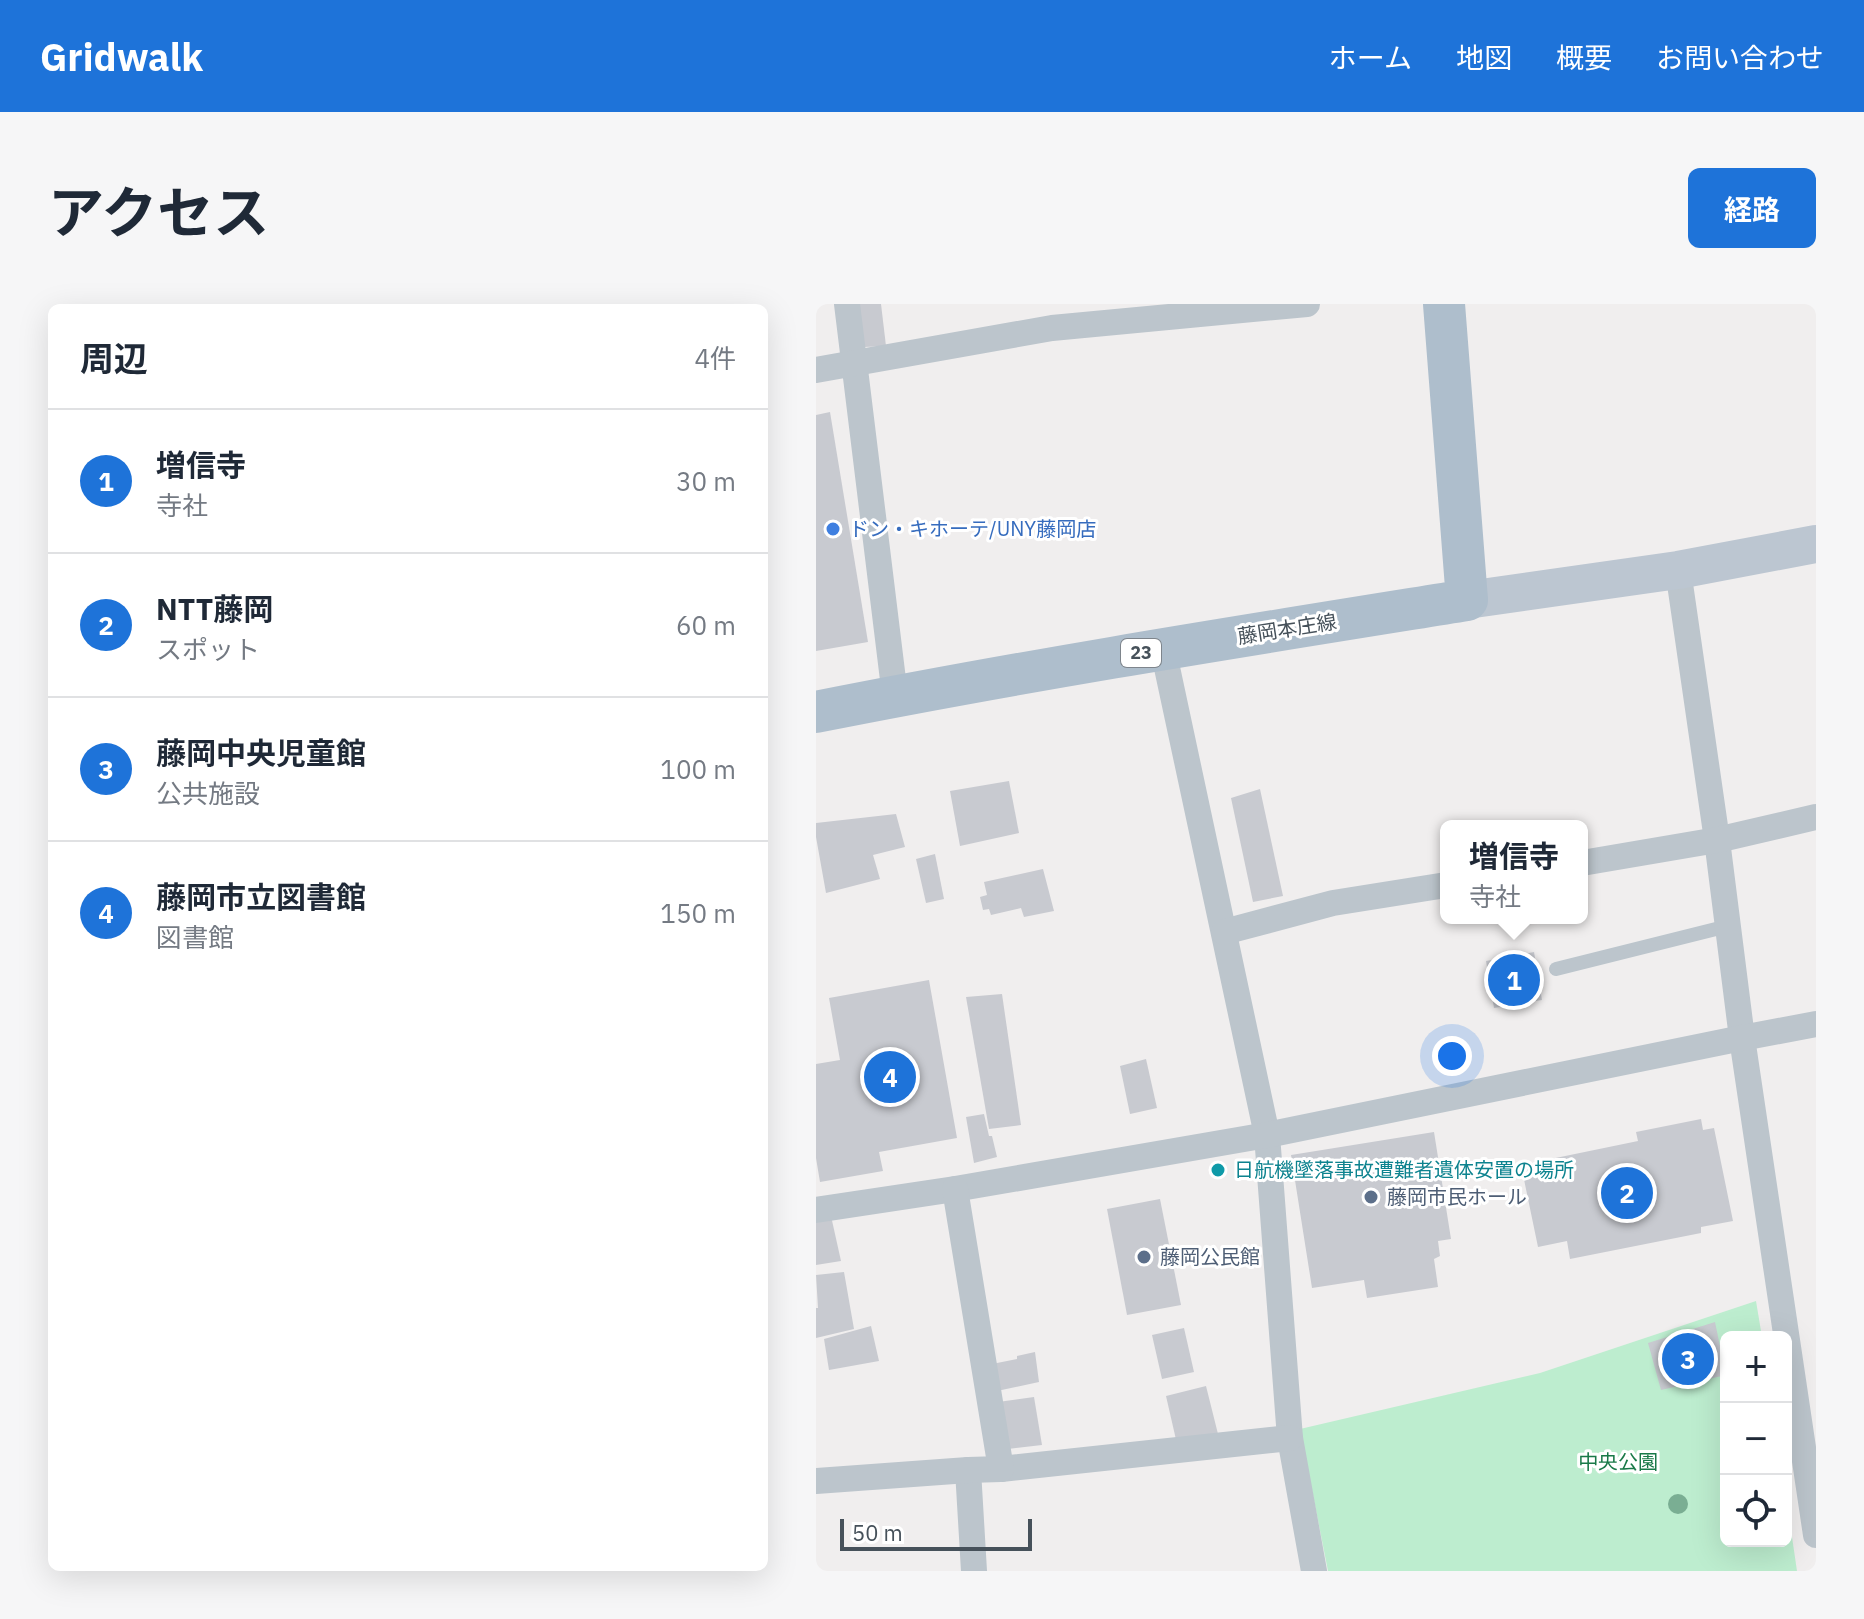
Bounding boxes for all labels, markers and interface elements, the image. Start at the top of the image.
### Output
text: Gridwalk [40,32,203,81]
text: ホーム [1329,39,1412,76]
text: 地図 [1456,39,1512,76]
text: 概要 [1556,39,1612,76]
text: お問い合わせ [1656,39,1824,76]
button: 経路 [1688,168,1816,248]
text: アクセス [48,176,269,248]
text: 周辺 [80,336,148,380]
text: 4件 [694,341,736,375]
text: 増信寺 [156,445,246,484]
text: 1 [98,464,114,498]
text: 30 m [676,464,736,498]
text: 寺社 [156,488,208,522]
place label: ドン・キホーテ/UNY藤岡店 [849,515,1096,542]
marker: ドン・キホーテ/UNY藤岡店 [824,520,842,538]
text: NTT藤岡 [156,589,273,628]
street label: 藤岡本庄線 [1235,607,1338,650]
text: 2 [98,608,114,642]
text: 60 m [676,608,736,642]
text: スポット [156,632,260,666]
road number: 23 [1121,639,1161,667]
text: 藤岡中央児童館 [156,733,366,772]
text: 3 [98,752,114,786]
text: 100 m [660,752,736,786]
text: 公共施設 [156,776,260,810]
popup [1440,820,1588,924]
text: 増信寺 [1469,836,1559,875]
text: 藤岡市立図書館 [156,877,366,916]
text: 寺社 [1469,879,1521,913]
text: 4 [98,896,114,930]
text: 150 m [660,896,736,930]
text: 図書館 [156,920,234,954]
pin: 1 [1488,950,1540,1010]
your location [1432,1036,1472,1076]
pin: 4 [864,1047,916,1107]
place label: 日航機墜落事故遭難者遺体安置の場所 [1234,1156,1574,1183]
marker: 日航機墜落事故遭難者遺体安置の場所 [1209,1161,1227,1179]
pin: 2 [1601,1163,1653,1223]
place label: 藤岡市民ホール [1387,1183,1527,1210]
marker: 藤岡市民ホール [1362,1188,1380,1206]
place label: 藤岡公民館 [1160,1243,1260,1270]
marker: 藤岡公民館 [1135,1248,1153,1266]
pin: 3 [1662,1329,1714,1389]
map controls [1720,1331,1792,1547]
button: + [1720,1331,1792,1403]
button: − [1720,1403,1792,1475]
park label: 中央公園 [1578,1448,1658,1475]
button: locate [1720,1475,1792,1547]
scale bar [840,1515,1032,1551]
text: 50 m [852,1518,903,1547]

